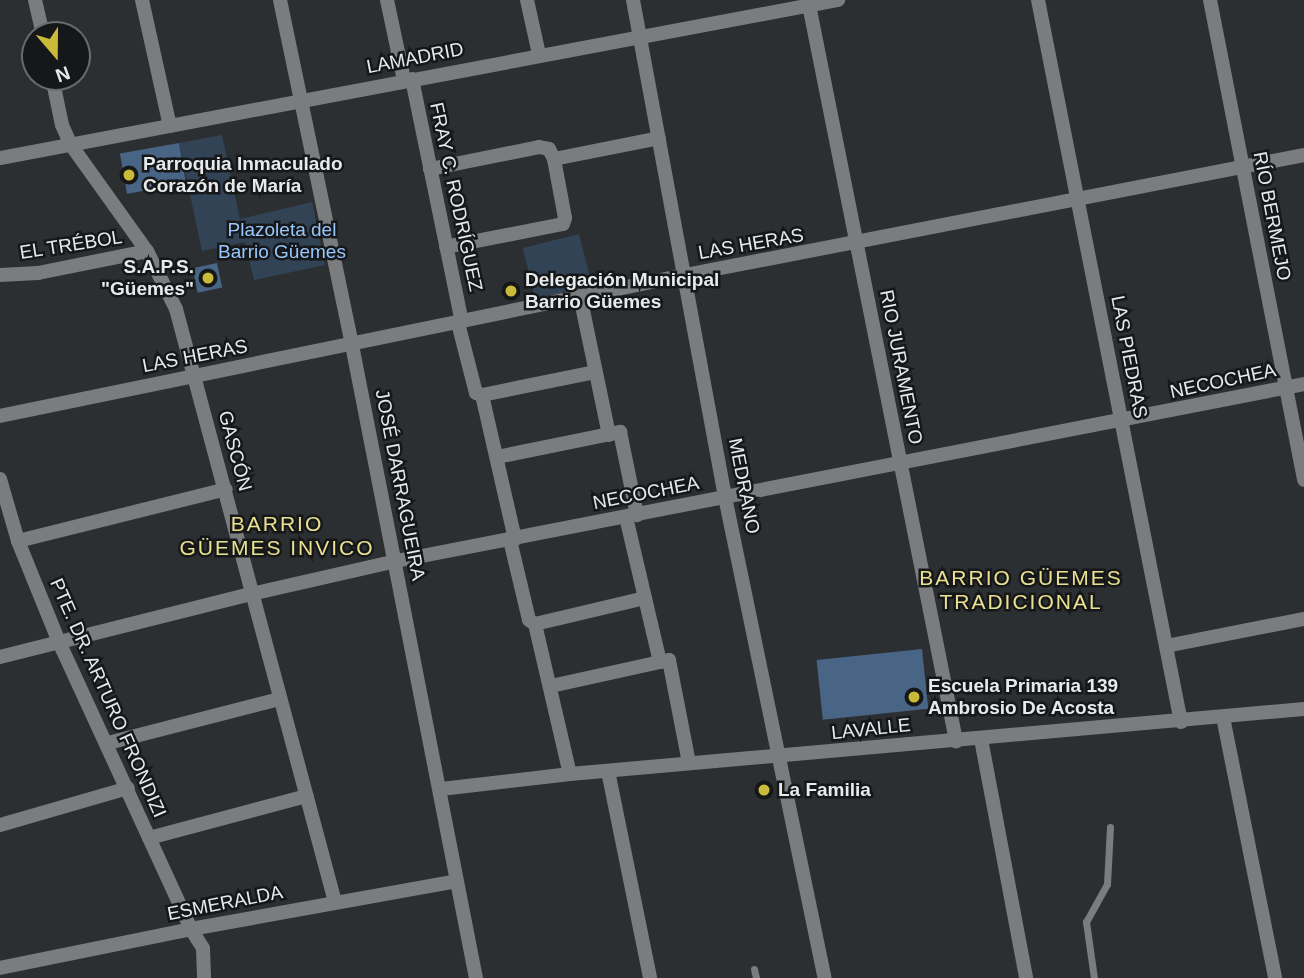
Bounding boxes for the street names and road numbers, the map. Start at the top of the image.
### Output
street label: LAMADRID [365,37,465,79]
street label: FRAY C. RODRÍGUEZ [425,100,487,294]
street label: RÍO BERMEJO [1248,150,1296,282]
street label: LAS HERAS [697,224,805,264]
street label: EL TRÉBOL [18,226,124,264]
street label: RIO JURAMENTO [875,288,927,446]
street label: LAS PIEDRAS [1106,294,1152,420]
street label: LAS HERAS [140,335,250,377]
street label: NECOCHEA [1168,359,1278,403]
street label: JOSÉ DARRAGUEIRA [370,387,430,583]
street label: GASCÓN [213,408,257,494]
street label: MEDRANO [724,436,764,536]
street label: NECOCHEA [591,472,701,514]
street label: PTE. DR. ARTURO FRONDIZI [45,574,171,822]
street label: LAVALLE [830,714,912,744]
street label: ESMERALDA [165,881,285,925]

